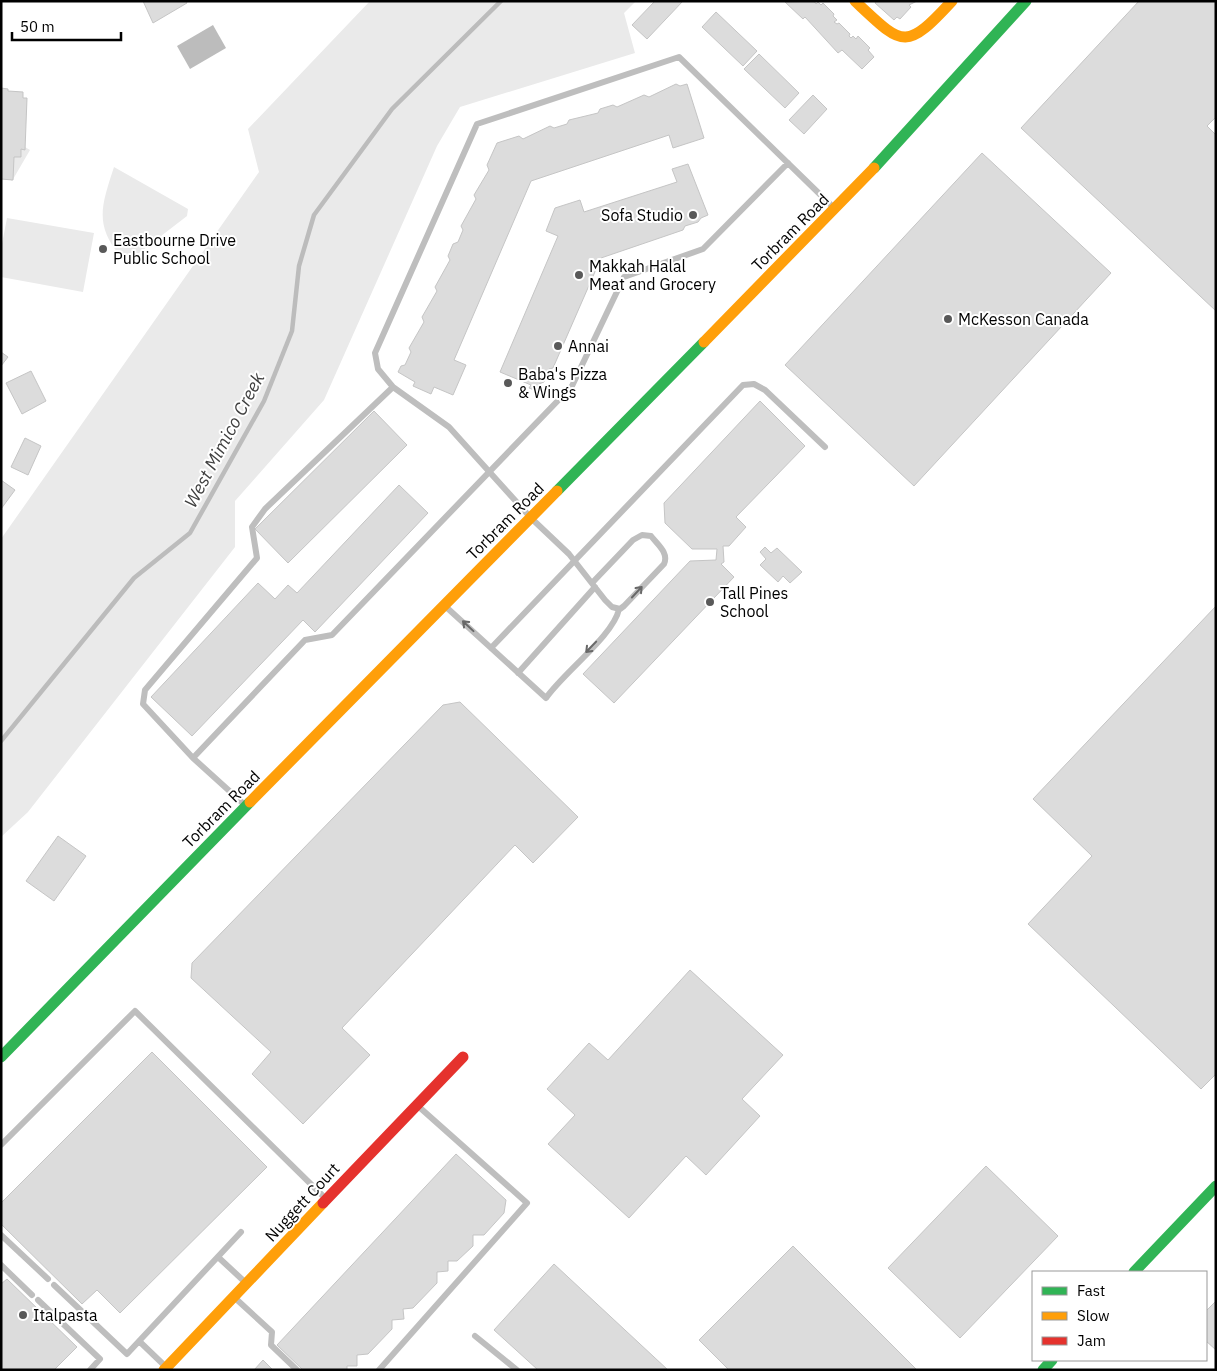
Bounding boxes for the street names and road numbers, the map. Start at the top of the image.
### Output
street label: Torbram Road [747,189,833,275]
street label: Torbram Road [462,478,548,564]
street label: Torbram Road [178,766,264,852]
street label: Nuggett Court [260,1158,344,1246]

